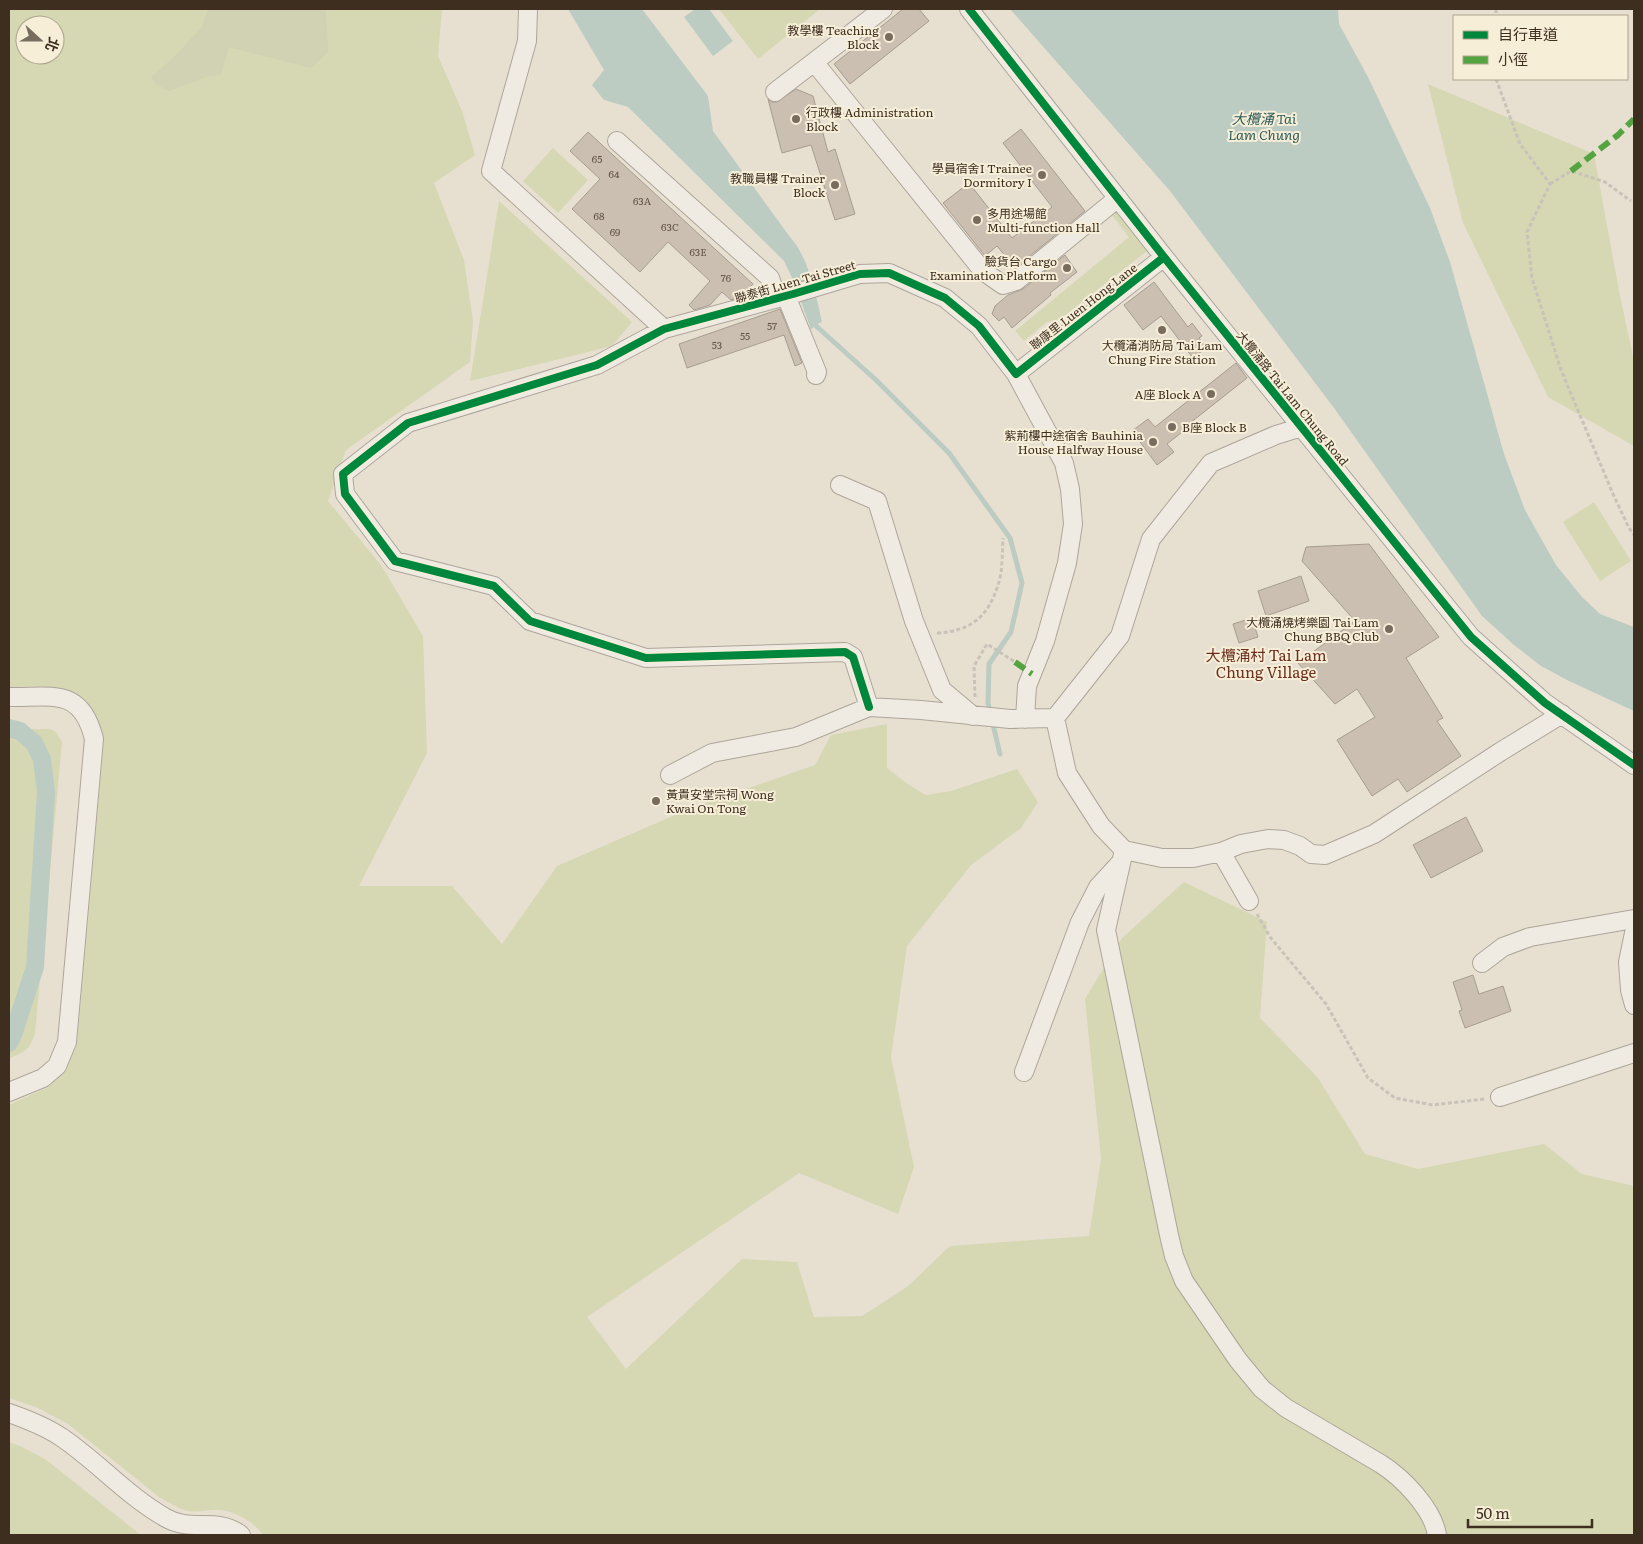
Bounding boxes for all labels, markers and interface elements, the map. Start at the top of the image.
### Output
north arrow [15,15,65,65]
legend [1453,15,1628,80]
place label: 教學樓 Teaching Block [787,21,880,53]
text: 自行車道 [1498,22,1558,45]
marker: 教學樓 Teaching Block [883,31,895,43]
text: 北 [41,35,65,55]
text: 小徑 [1498,47,1528,70]
place label: 行政樓 Administration Block [806,103,933,135]
water label: 大欖涌 Tai Lam Chung [1228,108,1300,144]
marker: 行政樓 Administration Block [790,113,802,125]
house number: 65 [592,151,602,166]
place label: 學員宿舍I Trainee Dormitory I [932,159,1032,191]
house number: 64 [609,166,620,181]
place label: 教職員樓 Trainer Block [730,169,826,201]
marker: 學員宿舍I Trainee Dormitory I [1036,169,1048,181]
marker: 教職員樓 Trainer Block [829,179,841,191]
house number: 63A [633,193,652,208]
place label: 多用途場館 Multi-function Hall [987,204,1100,236]
house number: 68 [594,208,605,223]
marker: 多用途場館 Multi-function Hall [971,214,983,226]
house number: 63C [661,219,679,234]
house number: 69 [610,224,620,239]
house number: 63E [689,244,707,259]
place label: 驗貨台 Cargo Examination Platform [929,252,1057,284]
street label: 聯泰街 Luen Tai Street [732,255,858,307]
street label: 聯康里 Luen Hong Lane [1026,258,1140,354]
marker: 驗貨台 Cargo Examination Platform [1061,262,1073,274]
house number: 76 [721,270,732,285]
house number: 57 [767,318,777,333]
marker: 大欖涌消防局 Tai Lam Chung Fire Station [1156,324,1168,336]
street label: 大欖涌路 Tai Lam Chung Road [1233,327,1354,470]
house number: 55 [740,328,750,343]
place label: 大欖涌消防局 Tai Lam Chung Fire Station [1102,336,1223,368]
house number: 53 [712,337,722,352]
place label: A座 Block A [1134,385,1201,403]
marker: A座 Block A [1205,388,1217,400]
place label: B座 Block B [1182,418,1247,436]
marker: B座 Block B [1166,421,1178,433]
place label: 紫荊樓中途宿舍 Bauhinia House Halfway House [1005,426,1144,458]
marker: 紫荊樓中途宿舍 Bauhinia House Halfway House [1147,436,1159,448]
place label: 大欖涌燒烤樂園 Tai Lam Chung BBQ Club [1246,613,1379,645]
marker: 大欖涌燒烤樂園 Tai Lam Chung BBQ Club [1383,623,1395,635]
district label: 大欖涌村 Tai Lam Chung Village [1205,643,1327,683]
place label: 黃貴安堂宗祠 Wong Kwai On Tong [666,785,774,817]
marker: 黃貴安堂宗祠 Wong Kwai On Tong [650,795,662,807]
scale bar [1468,1496,1592,1528]
text: 50 m [1476,1501,1510,1524]

